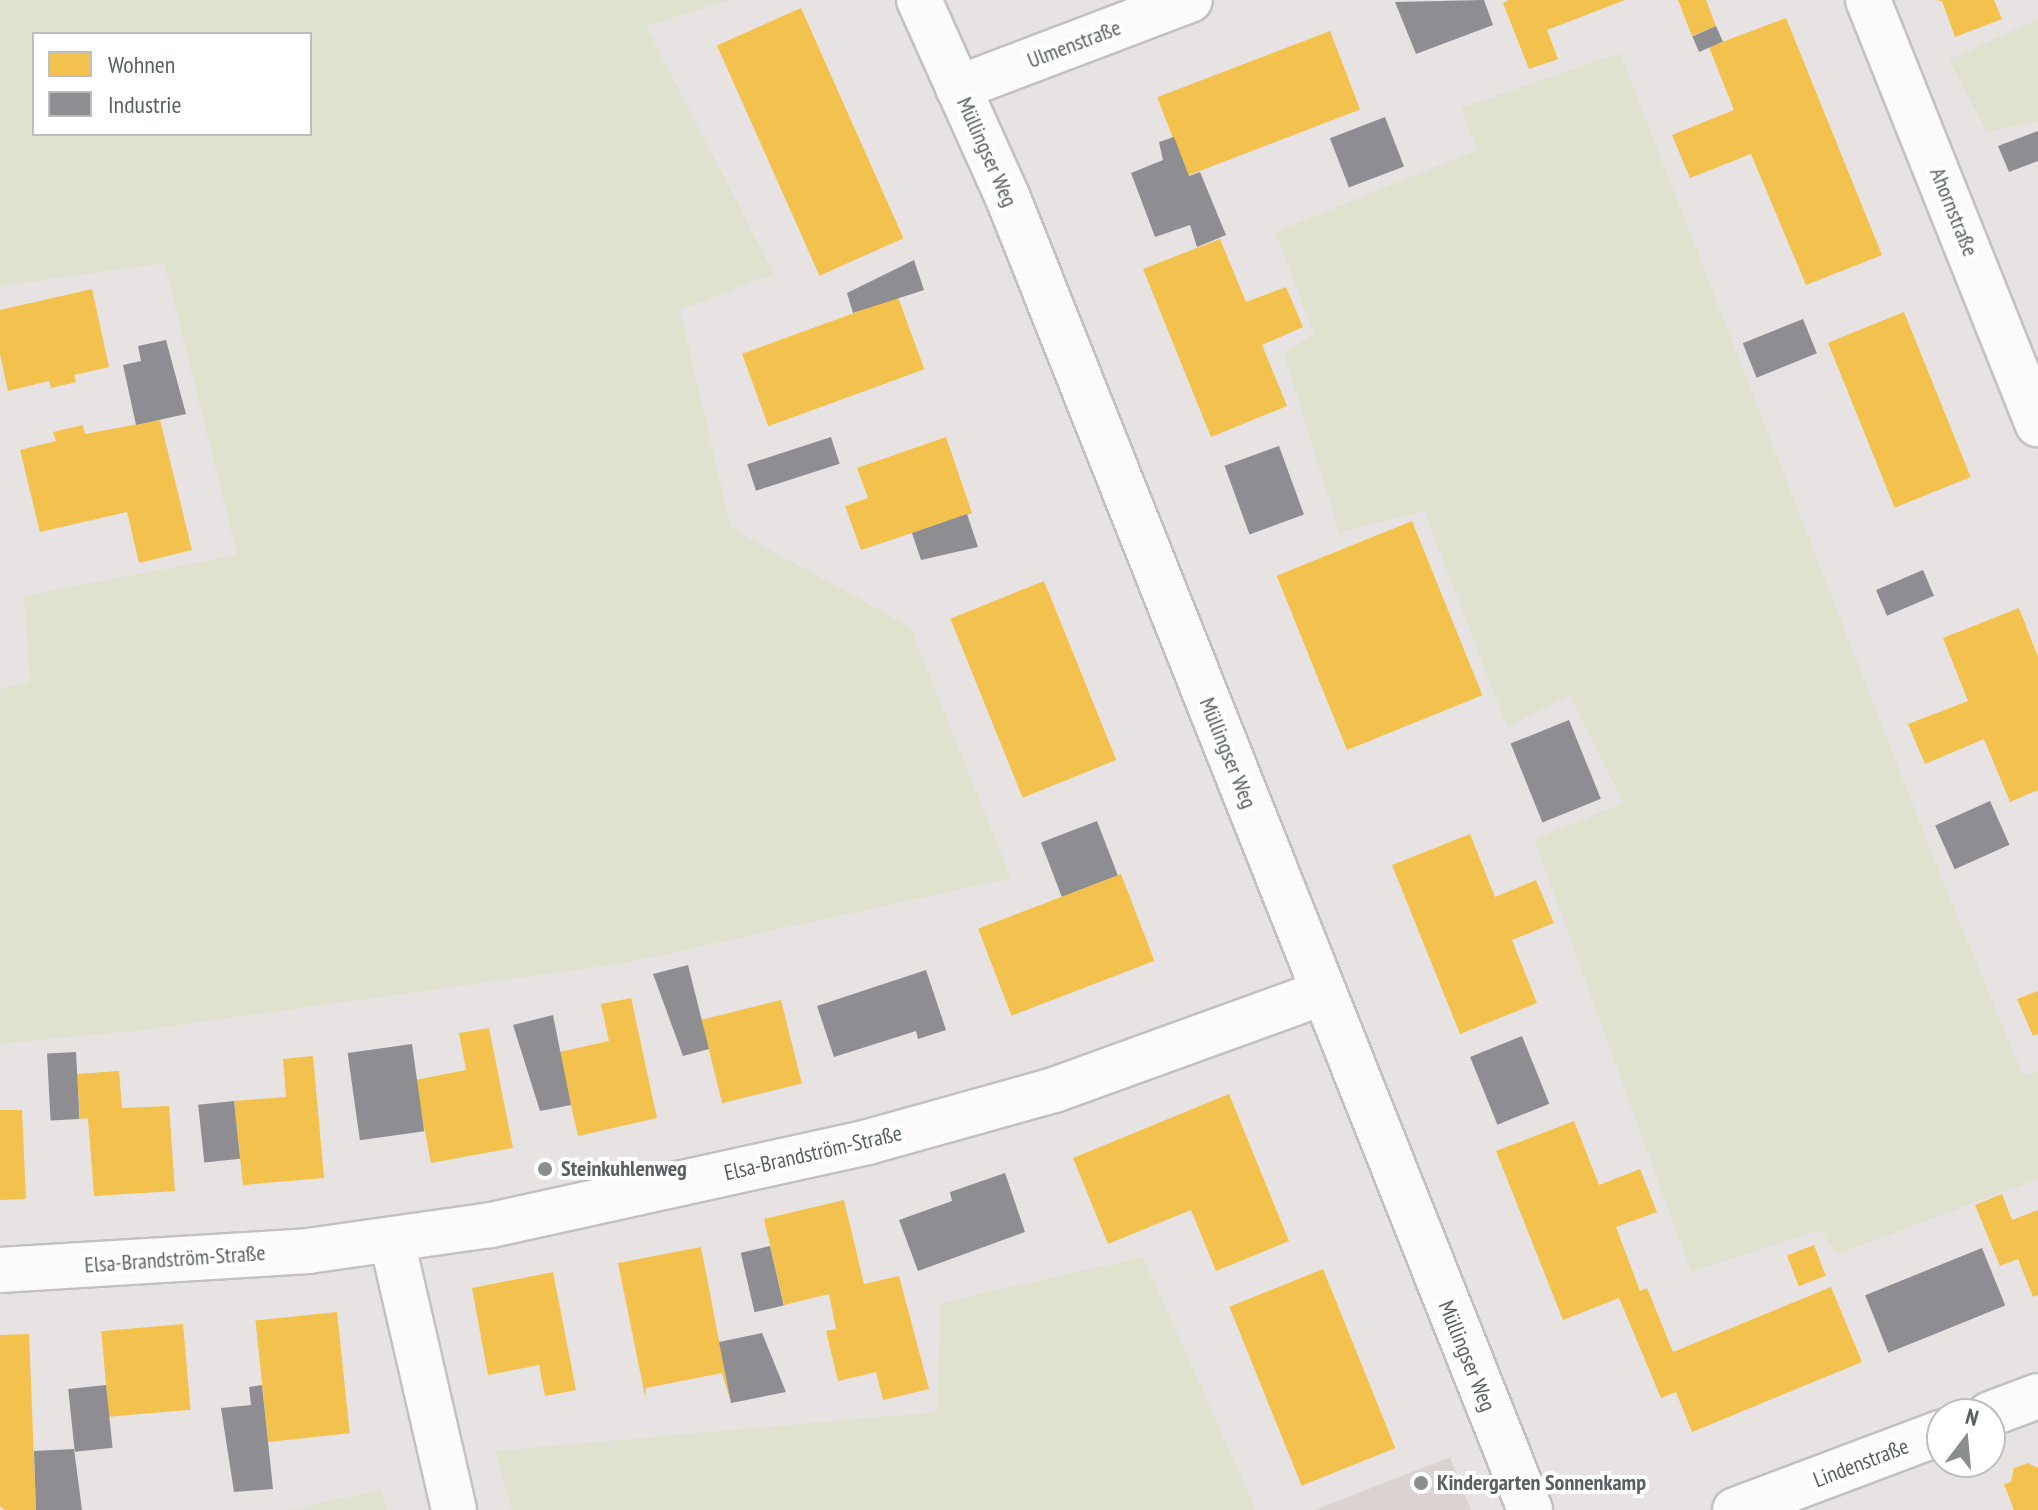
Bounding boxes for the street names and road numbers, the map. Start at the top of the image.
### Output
street label: Ulmenstraße [1024,14,1124,74]
street label: Müllingser Weg [951,93,1023,211]
street label: Ahornstraße [1924,164,1984,260]
street label: Müllingser Weg [1194,694,1262,812]
street label: Elsa-Brandström-Straße [722,1120,904,1186]
street label: Elsa-Brandström-Straße [84,1240,266,1278]
street label: Müllingser Weg [1433,1297,1501,1415]
street label: Lindenstraße [1810,1433,1912,1493]

